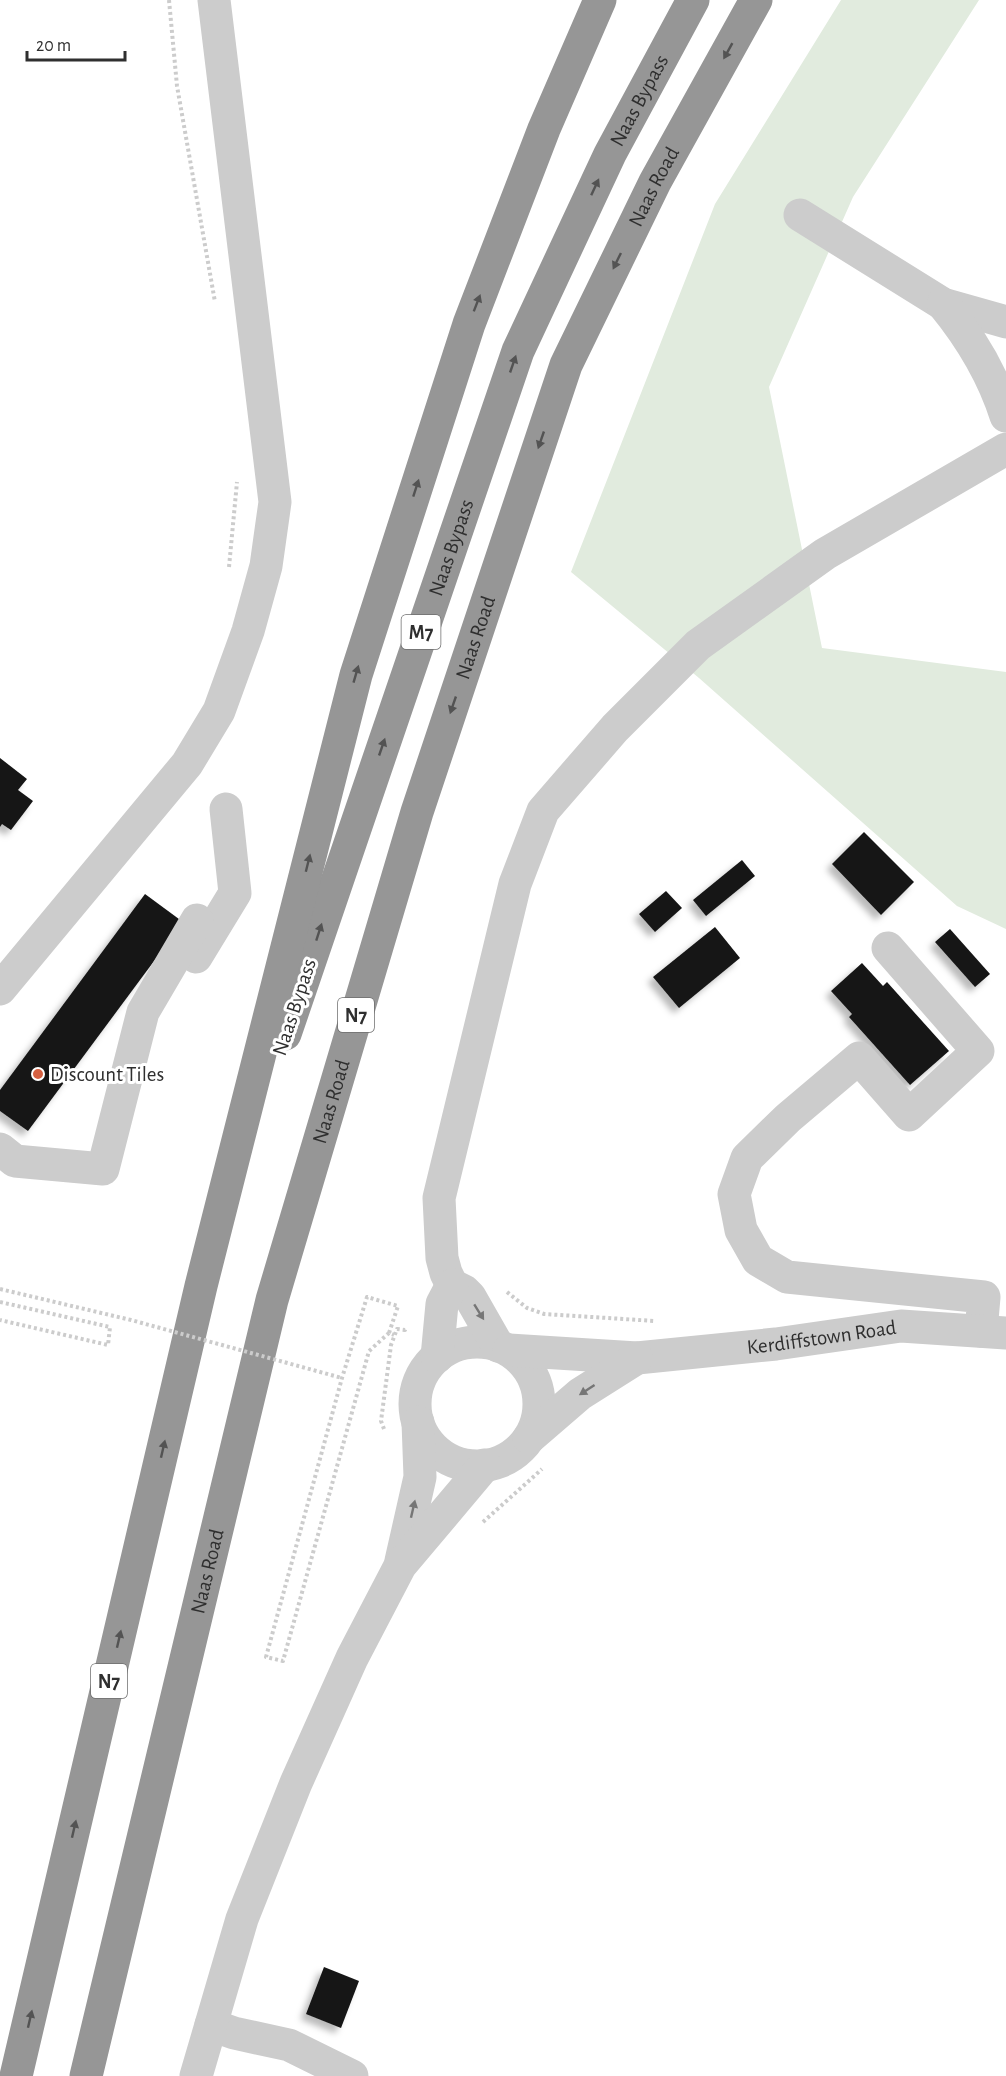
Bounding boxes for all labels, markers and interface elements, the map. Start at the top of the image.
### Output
scale bar [27,24,124,62]
text: 20 m [36,37,71,55]
one-way arrow [722,43,733,59]
street label: Naas Bypass [606,51,673,150]
street label: Naas Road [625,143,683,230]
one-way arrow [590,178,599,195]
one-way arrow [612,252,622,269]
one-way arrow [472,294,482,312]
one-way arrow [509,355,519,373]
one-way arrow [536,431,546,449]
one-way arrow [412,479,421,497]
street label: Naas Bypass [425,497,478,599]
street label: Naas Road [452,593,499,682]
road number: M7 [402,615,440,649]
one-way arrow [352,665,361,683]
one-way arrow [447,696,457,714]
one-way arrow [378,738,387,756]
one-way arrow [304,854,314,872]
one-way arrow [315,923,325,941]
street label: Naas Bypass [269,956,320,1058]
road number: N7 [338,998,374,1032]
street label: Naas Road [309,1057,354,1146]
place label: Discount Tiles [50,1064,164,1085]
marker: Discount Tiles [31,1067,45,1081]
one-way arrow [473,1304,484,1320]
street label: Kerdiffstown Road [746,1317,898,1358]
one-way arrow [580,1384,596,1396]
one-way arrow [159,1440,168,1459]
one-way arrow [408,1499,418,1518]
street label: Naas Road [187,1527,228,1616]
one-way arrow [114,1630,124,1648]
road number: N7 [91,1664,127,1698]
one-way arrow [70,1820,80,1838]
one-way arrow [25,2010,35,2028]

